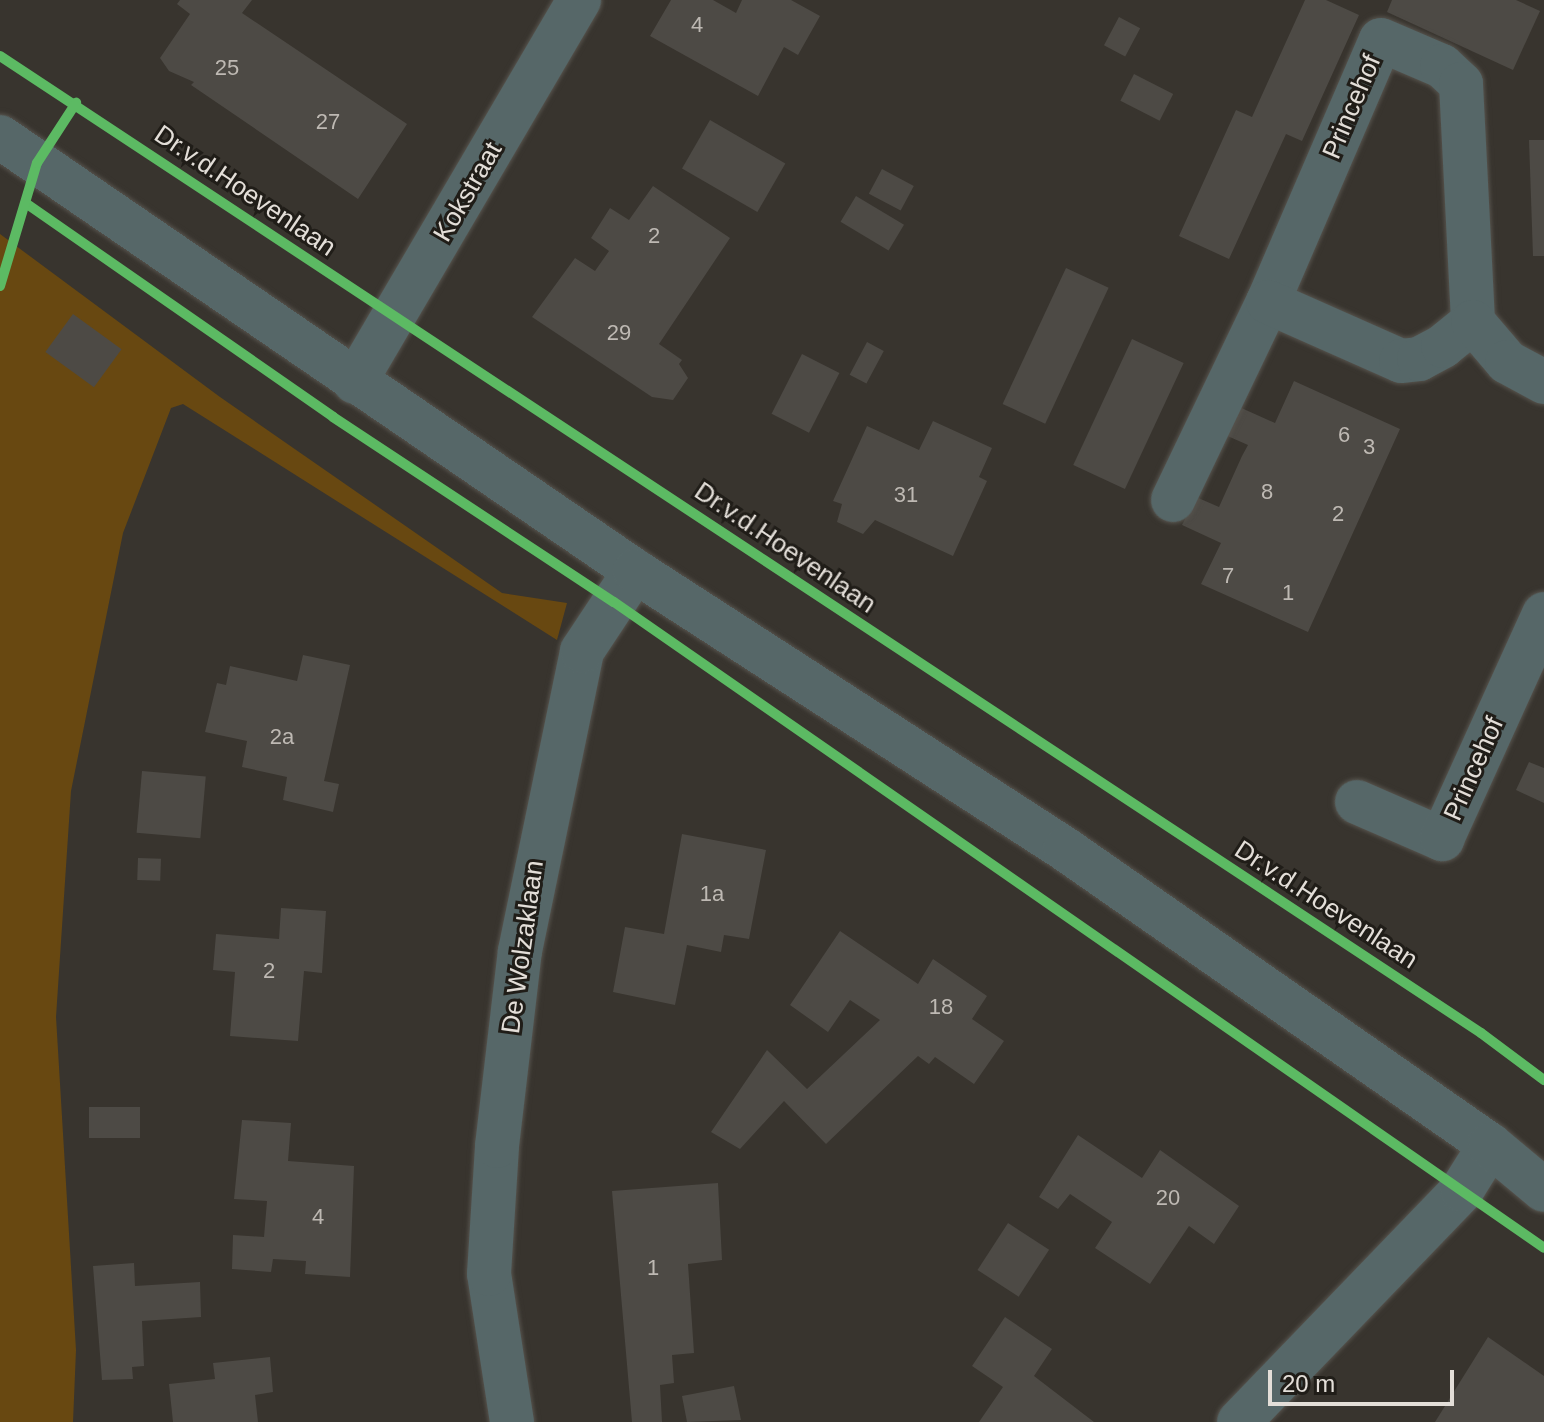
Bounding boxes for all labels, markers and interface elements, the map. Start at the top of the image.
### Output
house number: 4 [691,12,703,38]
street label: Princehof [1316,50,1388,164]
house number: 25 [215,55,239,81]
house number: 27 [316,109,340,135]
street label: Dr.v.d.Hoevenlaan [148,119,342,263]
street label: Kokstraat [427,137,509,247]
house number: 2 [648,223,660,249]
house number: 29 [607,320,631,346]
house number: 6 [1338,422,1350,448]
house number: 3 [1363,434,1375,460]
street label: Dr.v.d.Hoevenlaan [688,476,882,620]
house number: 8 [1261,479,1273,505]
house number: 31 [894,482,918,508]
house number: 2 [1332,501,1344,527]
house number: 7 [1222,563,1234,589]
house number: 1 [1282,580,1294,606]
street label: Princehof [1437,712,1511,826]
house number: 2a [270,724,294,750]
street label: Dr.v.d.Hoevenlaan [1229,834,1423,976]
street label: De Wolzaklaan [495,858,551,1036]
house number: 1a [700,881,724,907]
house number: 2 [263,958,275,984]
house number: 18 [929,994,953,1020]
house number: 20 [1156,1185,1180,1211]
house number: 4 [312,1204,324,1230]
house number: 1 [647,1255,659,1281]
scale bar [1272,1354,1458,1404]
text: 20 m [1282,1370,1335,1397]

